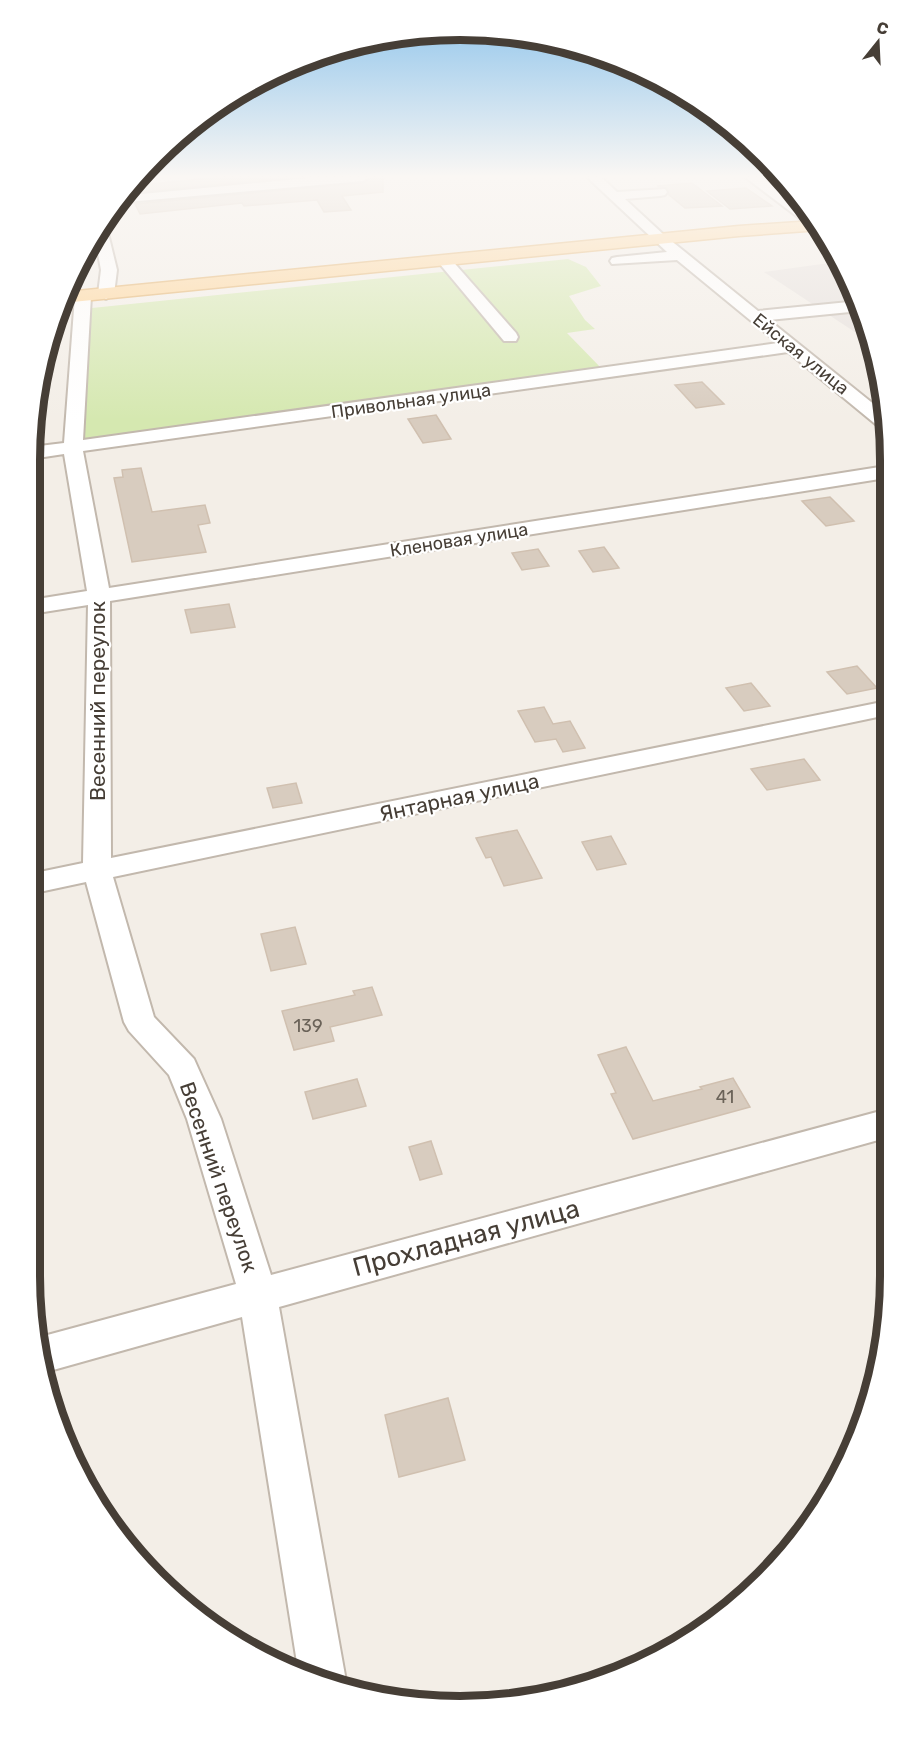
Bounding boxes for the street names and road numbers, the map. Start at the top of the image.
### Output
street label: Ейская улица [748,309,854,399]
street label: Привольная улица [330,379,492,423]
street label: Кленовая улица [388,518,530,562]
street label: Весенний переулок [85,601,110,801]
street label: Янтарная улица [377,768,541,826]
street label: Весенний переулок [175,1078,263,1276]
street label: Прохладная улица [349,1193,583,1283]

